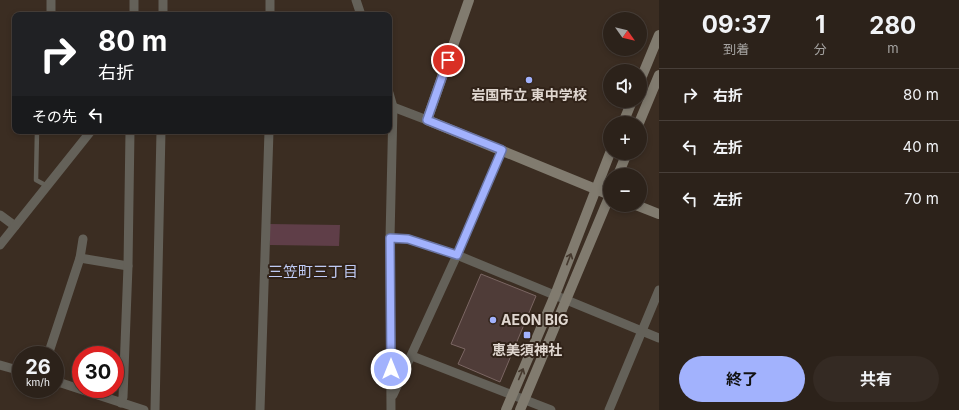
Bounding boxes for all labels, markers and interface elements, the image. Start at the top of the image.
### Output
text: 09:37 [702,10,771,39]
text: 1 [815,10,825,39]
text: 280 [869,11,916,40]
north arrow [603,12,647,56]
map controls [603,12,647,212]
text: 80 m [98,24,167,58]
icon: right [32,28,84,80]
text: m [887,40,899,56]
text: 到着 [723,41,749,57]
text: 分 [814,41,827,57]
pin [431,43,465,77]
icon: arrive [437,49,459,71]
text: 右折 [98,62,134,83]
button: sound [603,64,647,108]
marker: 岩国市立 東中学校 [524,75,534,85]
icon: right [679,84,701,106]
text: 80 m [903,85,939,104]
place label: 岩国市立 東中学校 [471,86,587,103]
text: 右折 [713,86,743,105]
icon: left [85,104,107,126]
text: その先 [32,107,77,126]
button: + [603,116,647,160]
icon: left [679,136,701,158]
text: 40 m [902,137,939,156]
text: 左折 [713,138,743,157]
button: − [603,168,647,212]
icon: left [679,188,701,210]
text: 70 m [904,189,939,208]
text: 左折 [713,190,743,209]
one-way arrow [565,253,573,265]
district label: 三笠町三丁目 [268,262,358,281]
place label: AEON BIG [501,311,568,328]
marker: AEON BIG [488,315,498,325]
marker: 恵美須神社 [522,330,532,340]
place label: 恵美須神社 [492,341,562,358]
speed limit sign: 30 [72,346,124,398]
position arrow [370,348,412,390]
text: 26 [25,355,51,379]
button: 終了 [679,356,805,402]
button: 共有 [813,356,939,402]
one-way arrow [518,368,526,380]
text: km/h [26,376,50,388]

